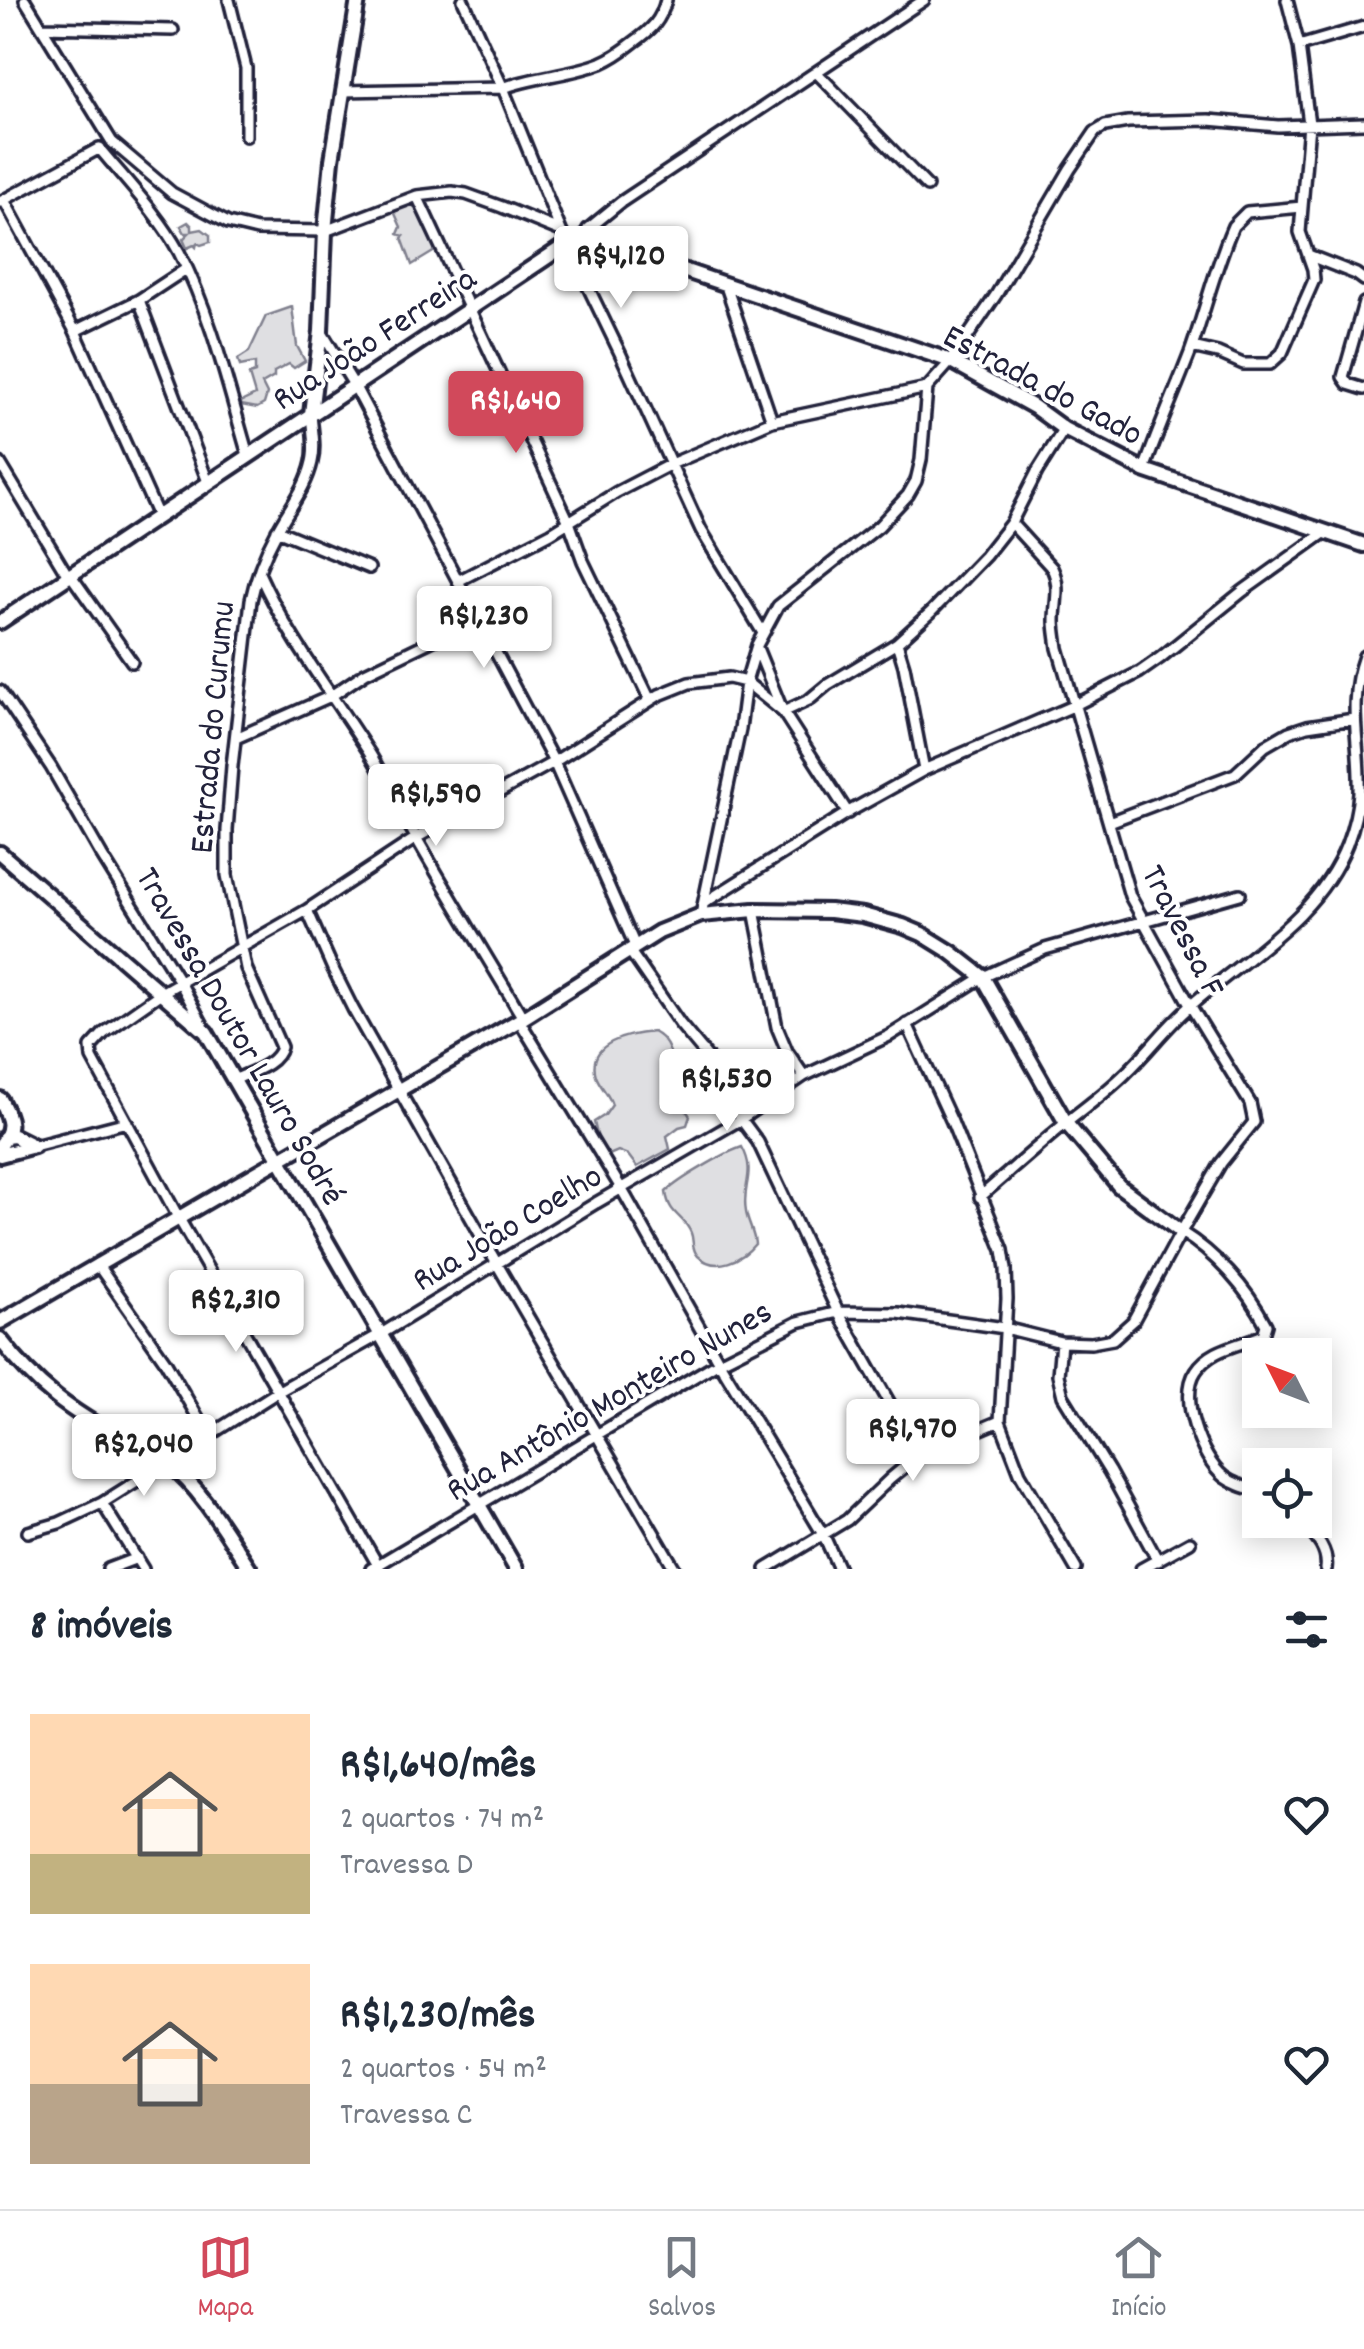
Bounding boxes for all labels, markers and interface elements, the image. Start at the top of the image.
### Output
pin: R$4,120 [529,226,713,311]
text: R$4,120 [576,235,666,281]
street label: Rua João Ferreira [264,256,488,426]
street label: Estrada do Gado [933,314,1150,461]
pin: R$1,640 [424,371,608,456]
text: R$1,640 [470,380,562,426]
pin: R$1,230 [392,586,576,671]
text: R$1,230 [439,595,529,641]
street label: Estrada do Curumu [179,599,251,856]
pin: R$1,590 [344,764,528,849]
text: R$1,590 [390,773,482,819]
street label: Travessa F [1126,857,1235,1008]
street label: Travessa Doutor Lauro Sodré [120,859,355,1216]
pin: R$1,530 [635,1049,819,1134]
text: R$1,530 [681,1058,773,1104]
street label: Rua João Coelho [404,1154,613,1307]
pin: R$2,310 [144,1270,328,1355]
text: R$2,310 [191,1279,281,1325]
street label: Rua Antônio Monteiro Nunes [438,1289,783,1517]
north arrow [1242,1338,1332,1428]
map controls [1242,1338,1332,1538]
pin: R$1,970 [821,1399,1005,1484]
text: R$1,970 [868,1408,958,1454]
pin: R$2,040 [52,1414,236,1499]
text: R$2,040 [94,1423,194,1469]
button: locate [1242,1448,1332,1538]
text: 8 imóveis [30,1599,173,1659]
icon: filters [1279,1602,1334,1657]
text: R$1,640/mês [340,1738,536,1798]
icon: home [110,1754,230,1874]
icon: heart [1279,1787,1334,1842]
text: 2 quartos · 74 m² [340,1798,544,1844]
text: Travessa D [340,1844,473,1890]
text: R$1,230/mês [340,1988,535,2048]
icon: home [110,2004,230,2124]
icon: heart [1279,2037,1334,2092]
text: 2 quartos · 54 m² [340,2048,547,2094]
text: Travessa C [340,2094,472,2140]
tab: Mapa [197,2230,253,2330]
tab: Salvos [648,2230,716,2330]
tab: Início [1111,2230,1167,2330]

